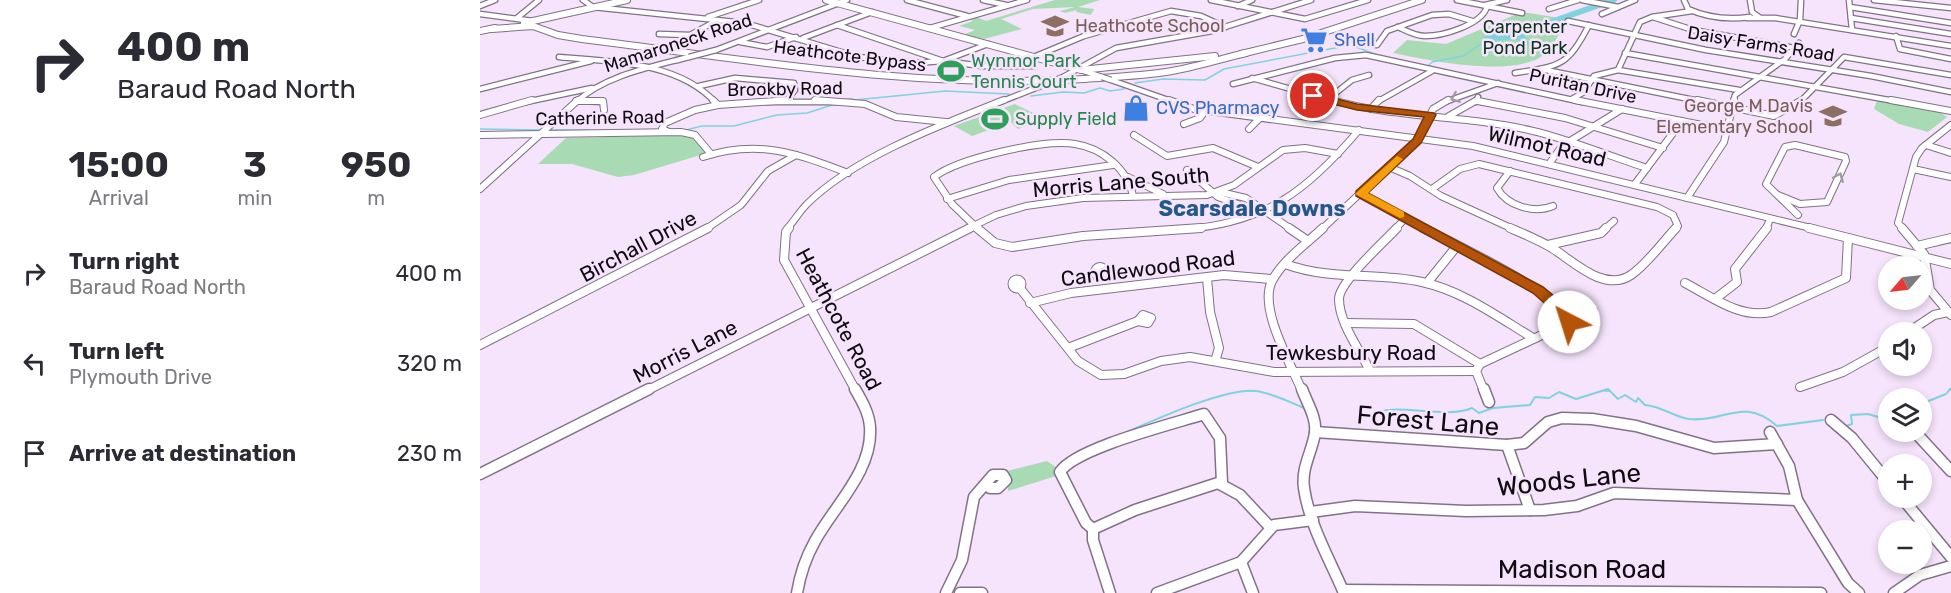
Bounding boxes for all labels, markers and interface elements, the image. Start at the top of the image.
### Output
street label: Mamaroneck Road [601,9,755,77]
school or university icon: Heathcote School [1040,11,1070,41]
place label: Heathcote School [1075,15,1225,37]
park label: Carpenter Pond Park [1482,16,1568,59]
text: 400 m [117,22,250,72]
street label: Daisy Farms Road [1686,22,1836,66]
icon: right [18,24,96,102]
supermarket icon: Shell [1299,25,1329,55]
place label: Shell [1334,29,1375,51]
street label: Heathcote Bypass [772,36,928,76]
place label: Wynmor Park Tennis Court [971,50,1082,93]
sports icon: Wynmor Park Tennis Court [936,56,966,86]
street label: Puritan Drive [1527,64,1639,108]
pin [1287,70,1338,121]
text: Baraud Road North [117,73,356,105]
street label: Brookby Road [727,77,843,101]
icon: arrive [1296,79,1329,112]
one-way arrow [1450,91,1461,103]
shop icon: CVS Pharmacy [1121,93,1151,123]
place label: George M Davis Elementary School [1656,95,1813,138]
place label: CVS Pharmacy [1156,97,1280,119]
school or university icon: George M Davis Elementary School [1818,101,1848,131]
sports icon: Supply Field [980,104,1010,134]
street label: Catherine Road [535,106,665,130]
place label: Supply Field [1015,108,1117,130]
street label: Wilmot Road [1485,120,1609,172]
text: 15:00 [68,143,169,186]
text: 3 [243,143,267,186]
text: 950 [341,143,412,186]
street label: Morris Lane South [1032,162,1210,202]
one-way arrow [1832,173,1844,184]
text: Arrival [89,186,149,210]
text: min [238,186,272,210]
text: m [367,186,385,210]
district label: Scarsdale Downs [1158,195,1346,222]
street label: Birchall Drive [575,205,701,287]
street label: Heathcote Road [791,244,887,394]
street label: Candlewood Road [1059,245,1237,291]
text: Turn right [69,248,179,275]
north arrow [1878,256,1932,310]
map controls [1878,256,1932,574]
icon: right [18,257,51,290]
text: 400 m [395,260,462,287]
text: Baraud Road North [69,275,246,299]
position arrow [1537,290,1601,354]
street label: Morris Lane [629,314,741,388]
button: sound [1878,322,1932,376]
text: Turn left [69,338,164,365]
street label: Tewkesbury Road [1266,340,1436,365]
icon: left [18,347,51,380]
text: 320 m [397,350,462,377]
text: Plymouth Drive [69,365,212,389]
button: layers [1878,388,1932,442]
street label: Forest Lane [1355,399,1501,443]
icon: arrive [18,437,51,470]
text: Arrive at destination [69,440,296,467]
text: 230 m [397,440,462,467]
button: + [1878,454,1932,508]
street label: Woods Lane [1496,457,1642,503]
button: − [1878,520,1932,574]
street label: Madison Road [1498,554,1666,585]

